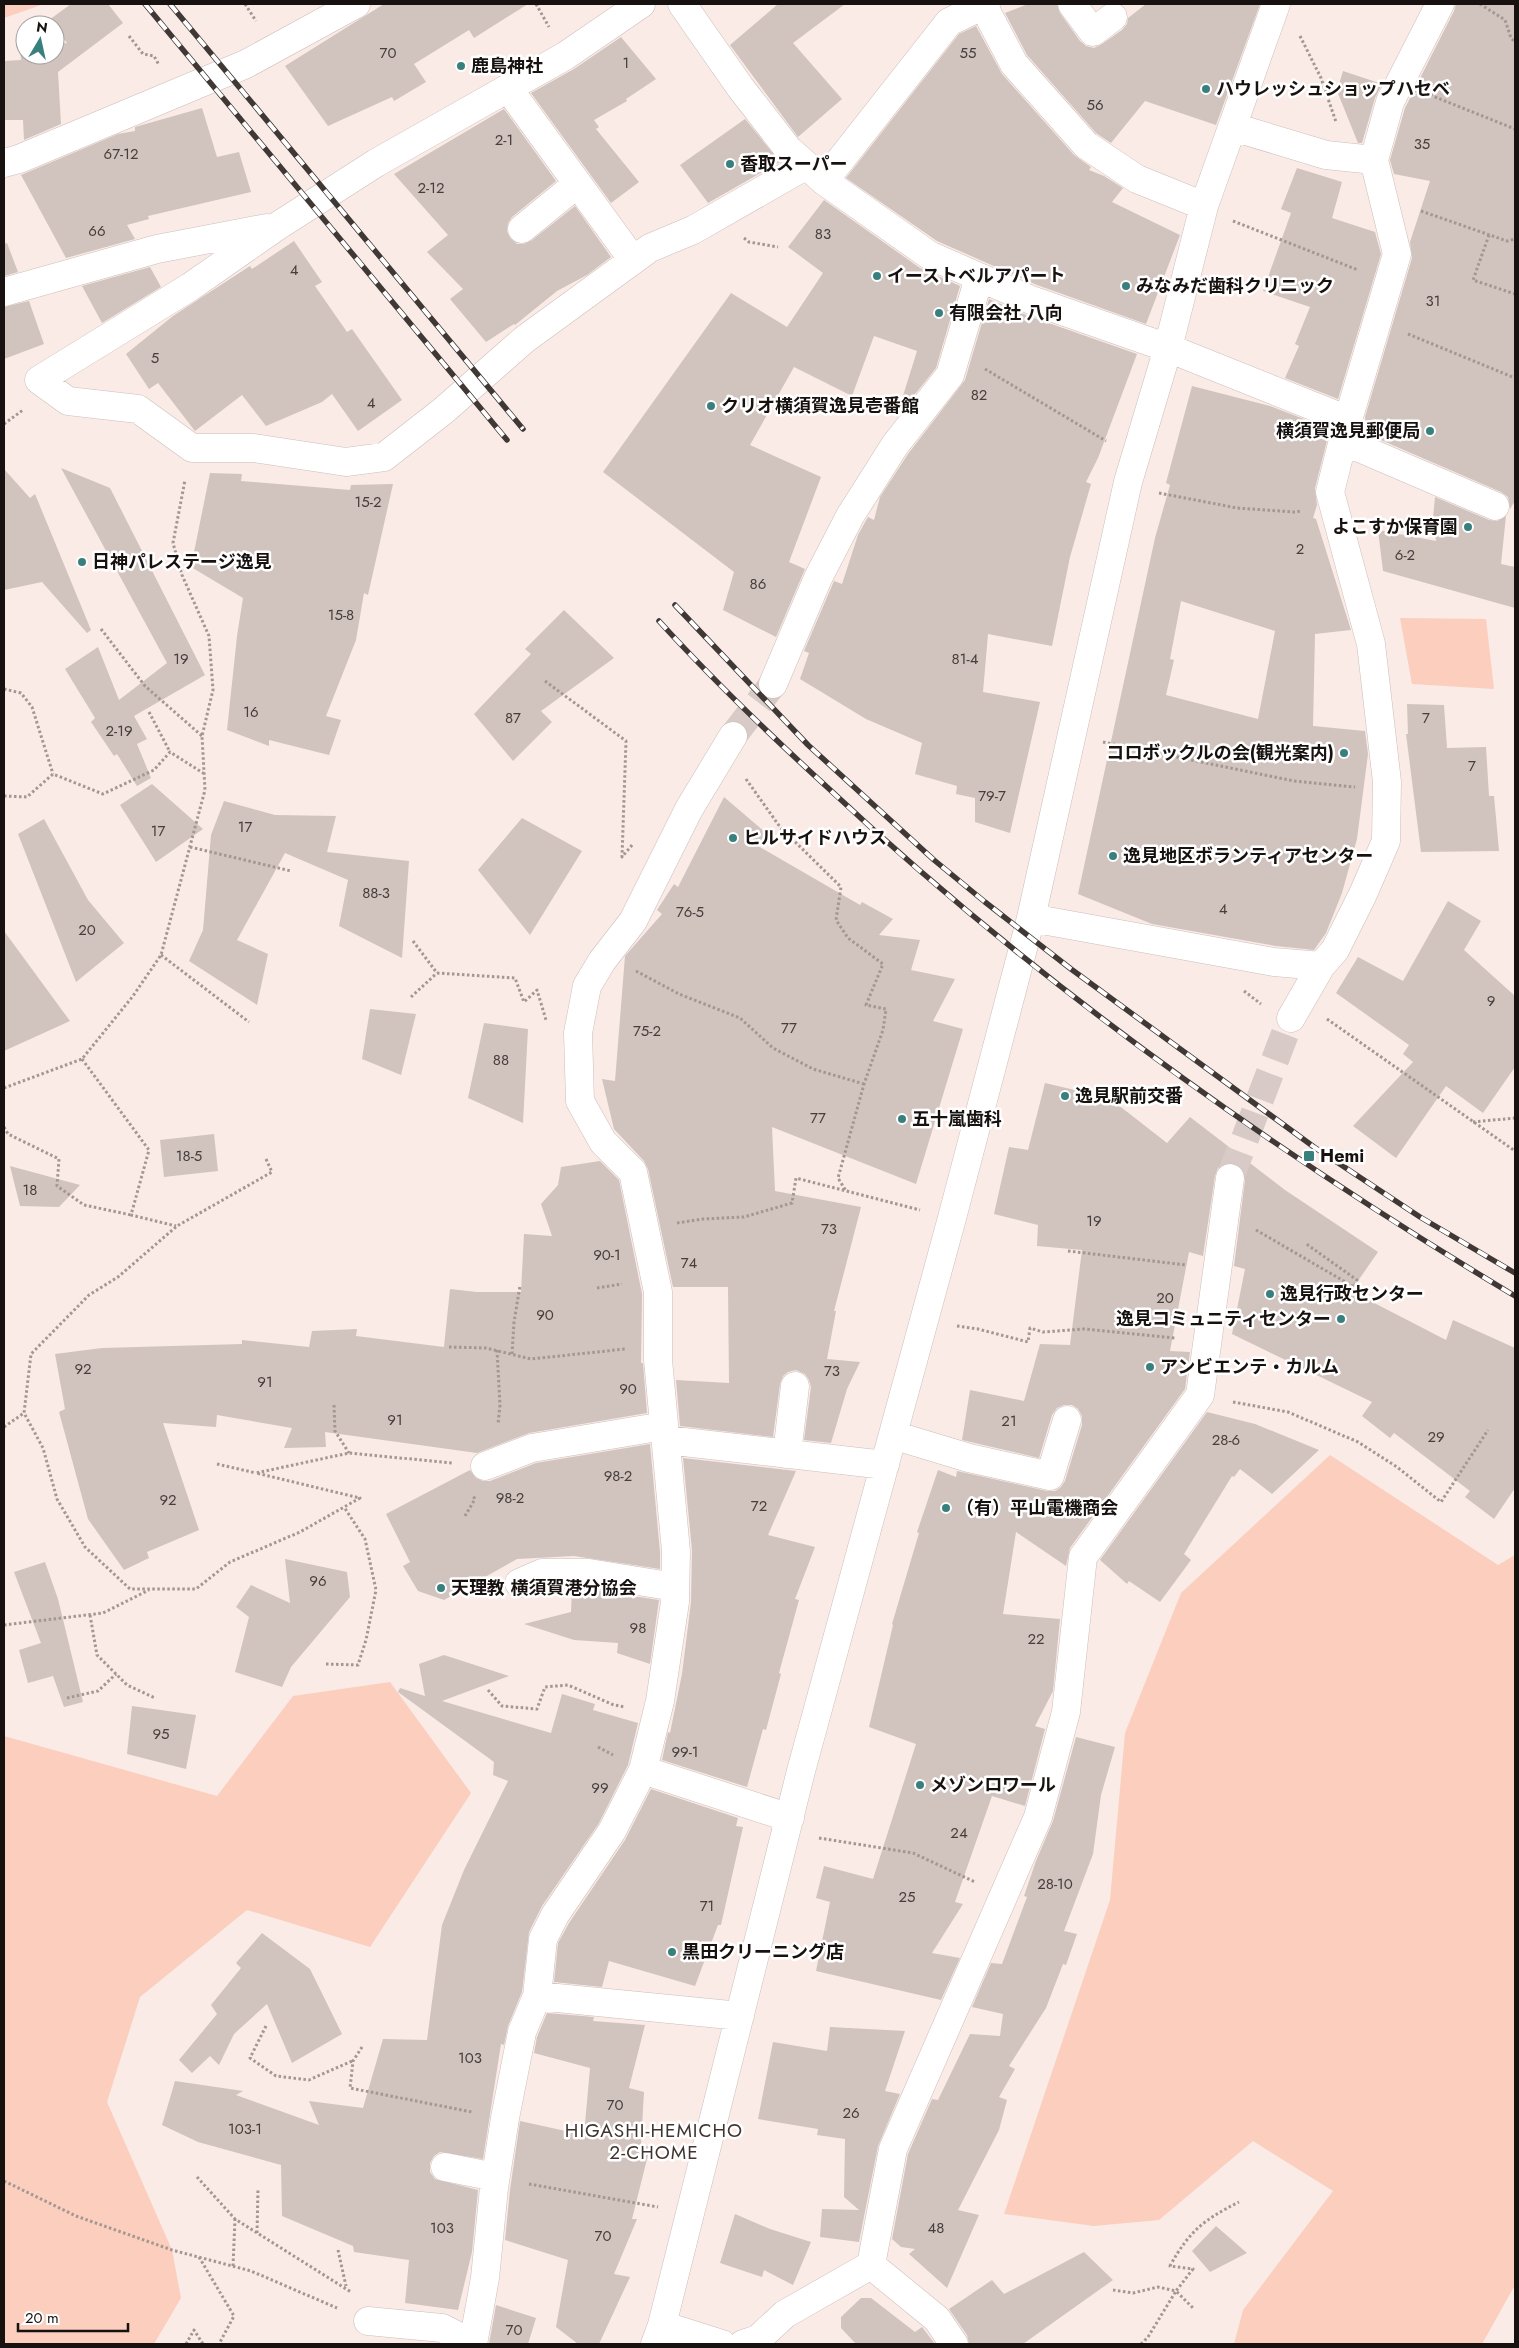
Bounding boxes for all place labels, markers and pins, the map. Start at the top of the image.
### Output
place label: 鹿島神社 [471,53,543,79]
marker: 鹿島神社 [455,60,467,72]
place label: ハウレッシュショップハセベ [1216,76,1450,102]
marker: ハウレッシュショップハセベ [1200,83,1212,95]
place label: 香取スーパー [740,151,848,177]
marker: 香取スーパー [724,158,736,170]
place label: イーストベルアパート [887,263,1066,289]
marker: イーストベルアパート [871,270,883,282]
place label: みなみだ歯科クリニック [1136,273,1334,299]
marker: みなみだ歯科クリニック [1120,280,1132,292]
place label: 有限会社 八向 [949,300,1062,326]
marker: 有限会社 八向 [933,307,945,319]
place label: クリオ横須賀逸見壱番館 [721,393,919,419]
marker: クリオ横須賀逸見壱番館 [705,400,717,412]
place label: 横須賀逸見郵便局 [1276,418,1420,444]
marker: 横須賀逸見郵便局 [1424,425,1436,437]
place label: よこすか保育園 [1332,514,1458,540]
marker: よこすか保育園 [1462,521,1474,533]
place label: 日神パレステージ逸見 [92,549,272,575]
marker: 日神パレステージ逸見 [76,556,88,568]
place label: コロボックルの会(観光案内) [1106,740,1334,766]
marker: コロボックルの会(観光案内) [1338,747,1350,759]
place label: ヒルサイドハウス [743,825,887,851]
marker: ヒルサイドハウス [727,832,739,844]
place label: 逸見地区ボランティアセンター [1123,843,1374,869]
marker: 逸見地区ボランティアセンター [1107,850,1119,862]
place label: 逸見駅前交番 [1075,1083,1183,1109]
marker: 逸見駅前交番 [1059,1090,1071,1102]
place label: 五十嵐歯科 [912,1106,1002,1132]
marker: 五十嵐歯科 [896,1113,908,1125]
place label: Hemi [1320,1143,1364,1169]
marker: Hemi [1302,1149,1316,1163]
place label: 逸見行政センター [1280,1281,1424,1307]
marker: 逸見行政センター [1264,1288,1276,1300]
place label: 逸見コミュニティセンター [1116,1306,1331,1332]
marker: 逸見コミュニティセンター [1335,1313,1347,1325]
place label: アンビエンテ・カルム [1160,1354,1339,1380]
marker: アンビエンテ・カルム [1144,1361,1156,1373]
place label: （有）平山電機商会 [956,1495,1118,1521]
marker: （有）平山電機商会 [940,1502,952,1514]
place label: 天理教 横須賀港分協会 [451,1575,636,1601]
marker: 天理教 横須賀港分協会 [435,1582,447,1594]
place label: メゾンロワール [930,1772,1056,1798]
marker: メゾンロワール [914,1779,926,1791]
place label: 黒田クリーニング店 [682,1939,844,1965]
marker: 黒田クリーニング店 [666,1946,678,1958]

